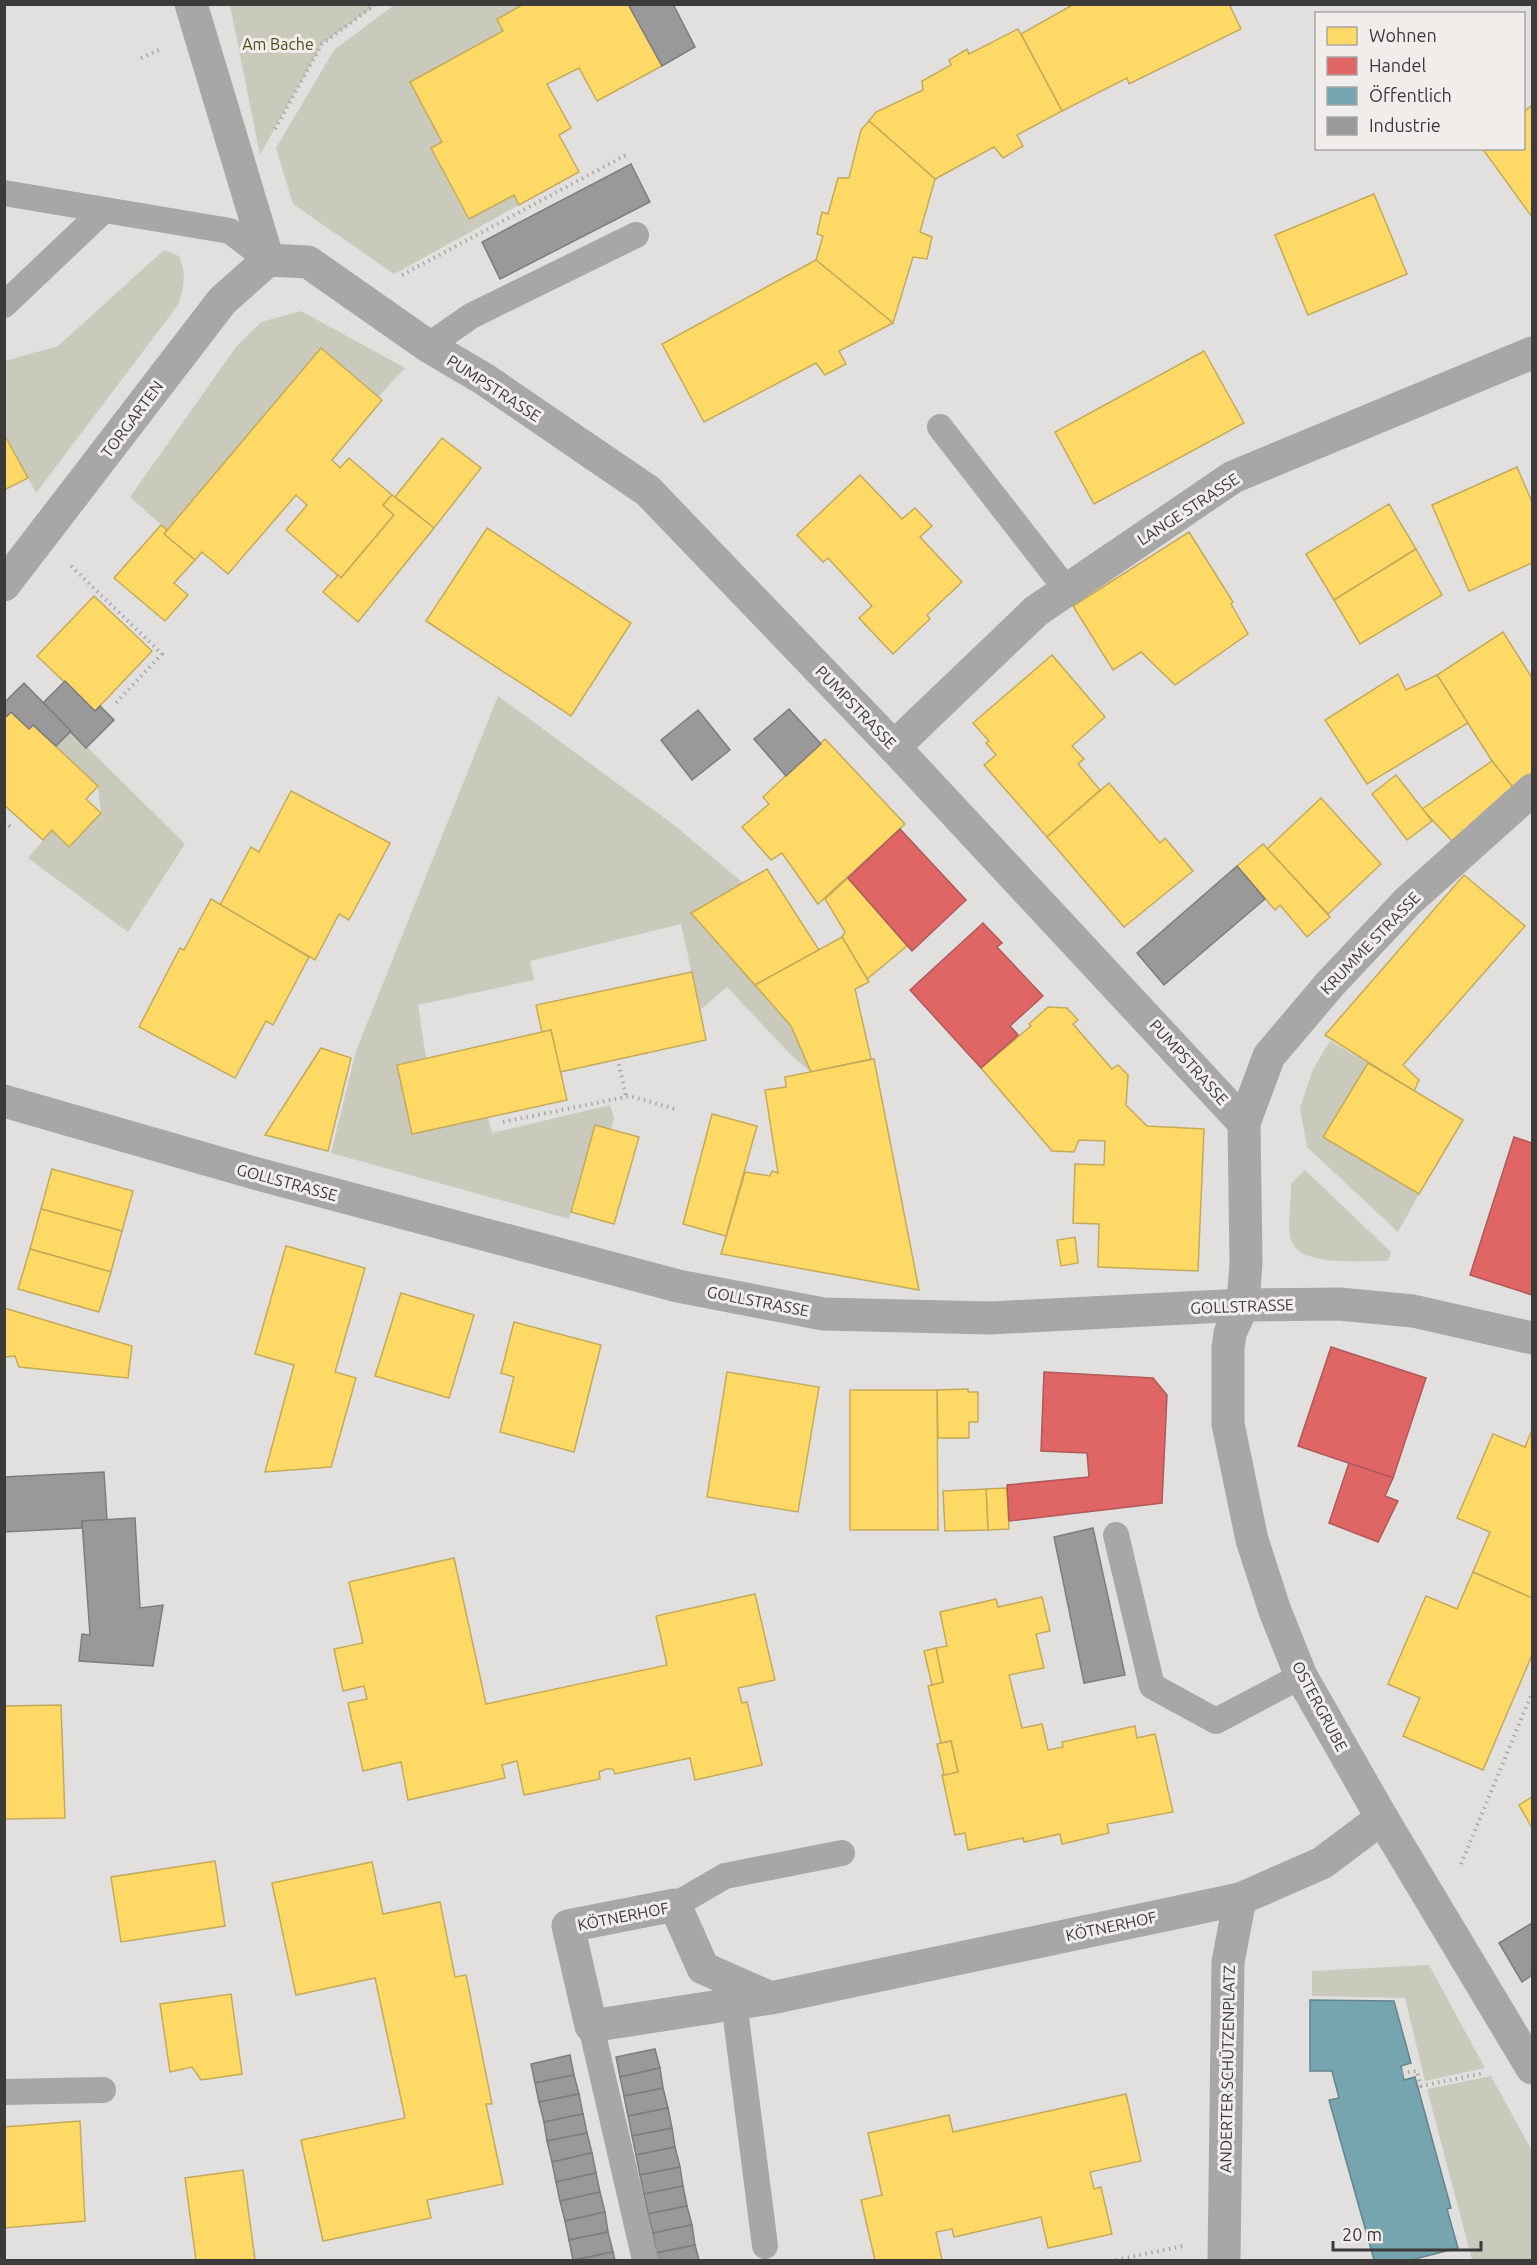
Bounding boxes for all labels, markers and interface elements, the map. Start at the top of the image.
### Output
legend [1315,12,1525,150]
text: Wohnen [1369,25,1437,45]
park label: Am Bache [242,35,314,53]
text: Handel [1369,55,1427,75]
text: Öffentlich [1369,85,1452,105]
text: Industrie [1369,115,1441,135]
street label: PUMPSTRASSE [444,351,544,425]
street label: TORGARTEN [97,377,167,461]
street label: LANGE STRASSE [1134,469,1242,549]
street label: PUMPSTRASSE [812,662,900,752]
street label: KRUMME STRASSE [1317,888,1423,998]
street label: PUMPSTRASSE [1146,1016,1232,1108]
street label: GOLLSTRASSE [235,1160,339,1204]
street label: GOLLSTRASSE [705,1282,811,1320]
street label: GOLLSTRASSE [1190,1295,1294,1317]
street label: OSTERGRUBE [1289,1658,1351,1754]
street label: KÖTNERHOF [576,1898,670,1934]
street label: KÖTNERHOF [1064,1908,1158,1944]
street label: ANDERTER SCHÜTZENPLATZ [1216,1965,1238,2173]
scale bar [1333,2214,1482,2252]
text: 20 m [1342,2224,1382,2244]

